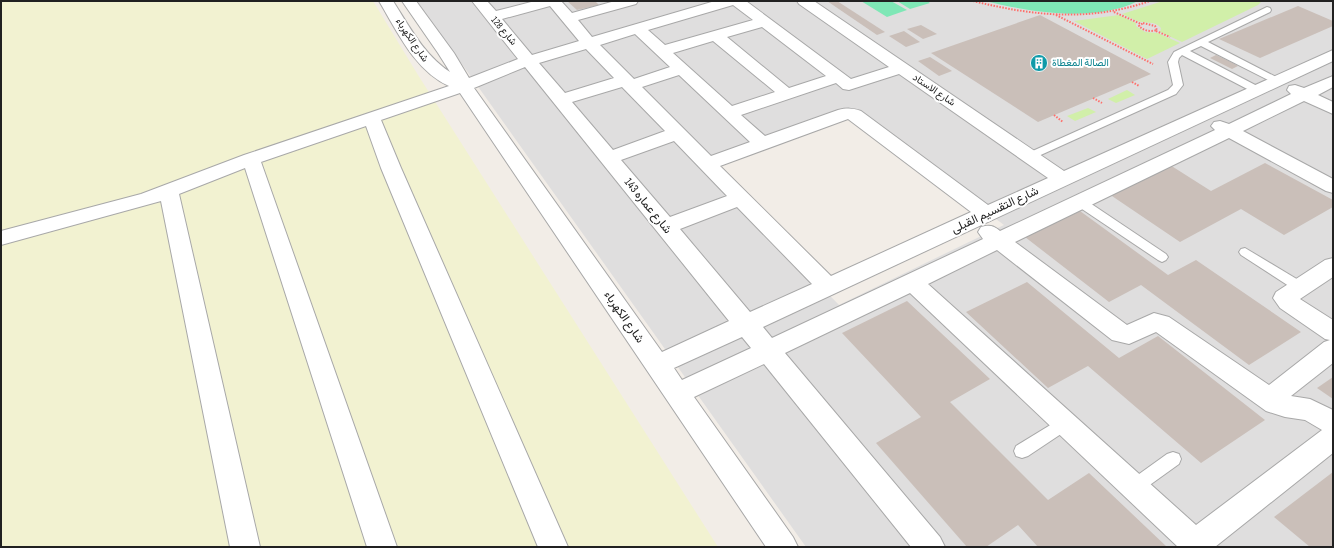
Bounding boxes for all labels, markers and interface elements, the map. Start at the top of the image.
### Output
street label: شارع 128 [489,14,520,48]
street label: شارع الكهرباء [393,16,431,64]
building icon: الصالة المغطاة [1029,53,1049,73]
place label: الصالة المغطاة [1052,57,1109,69]
street label: شارع الاستاد [910,71,958,109]
street label: شارع عماره 143 [620,175,675,237]
street label: شارع التقسيم القبلى [949,183,1042,238]
street label: شارع الكهرباء [600,288,647,347]

